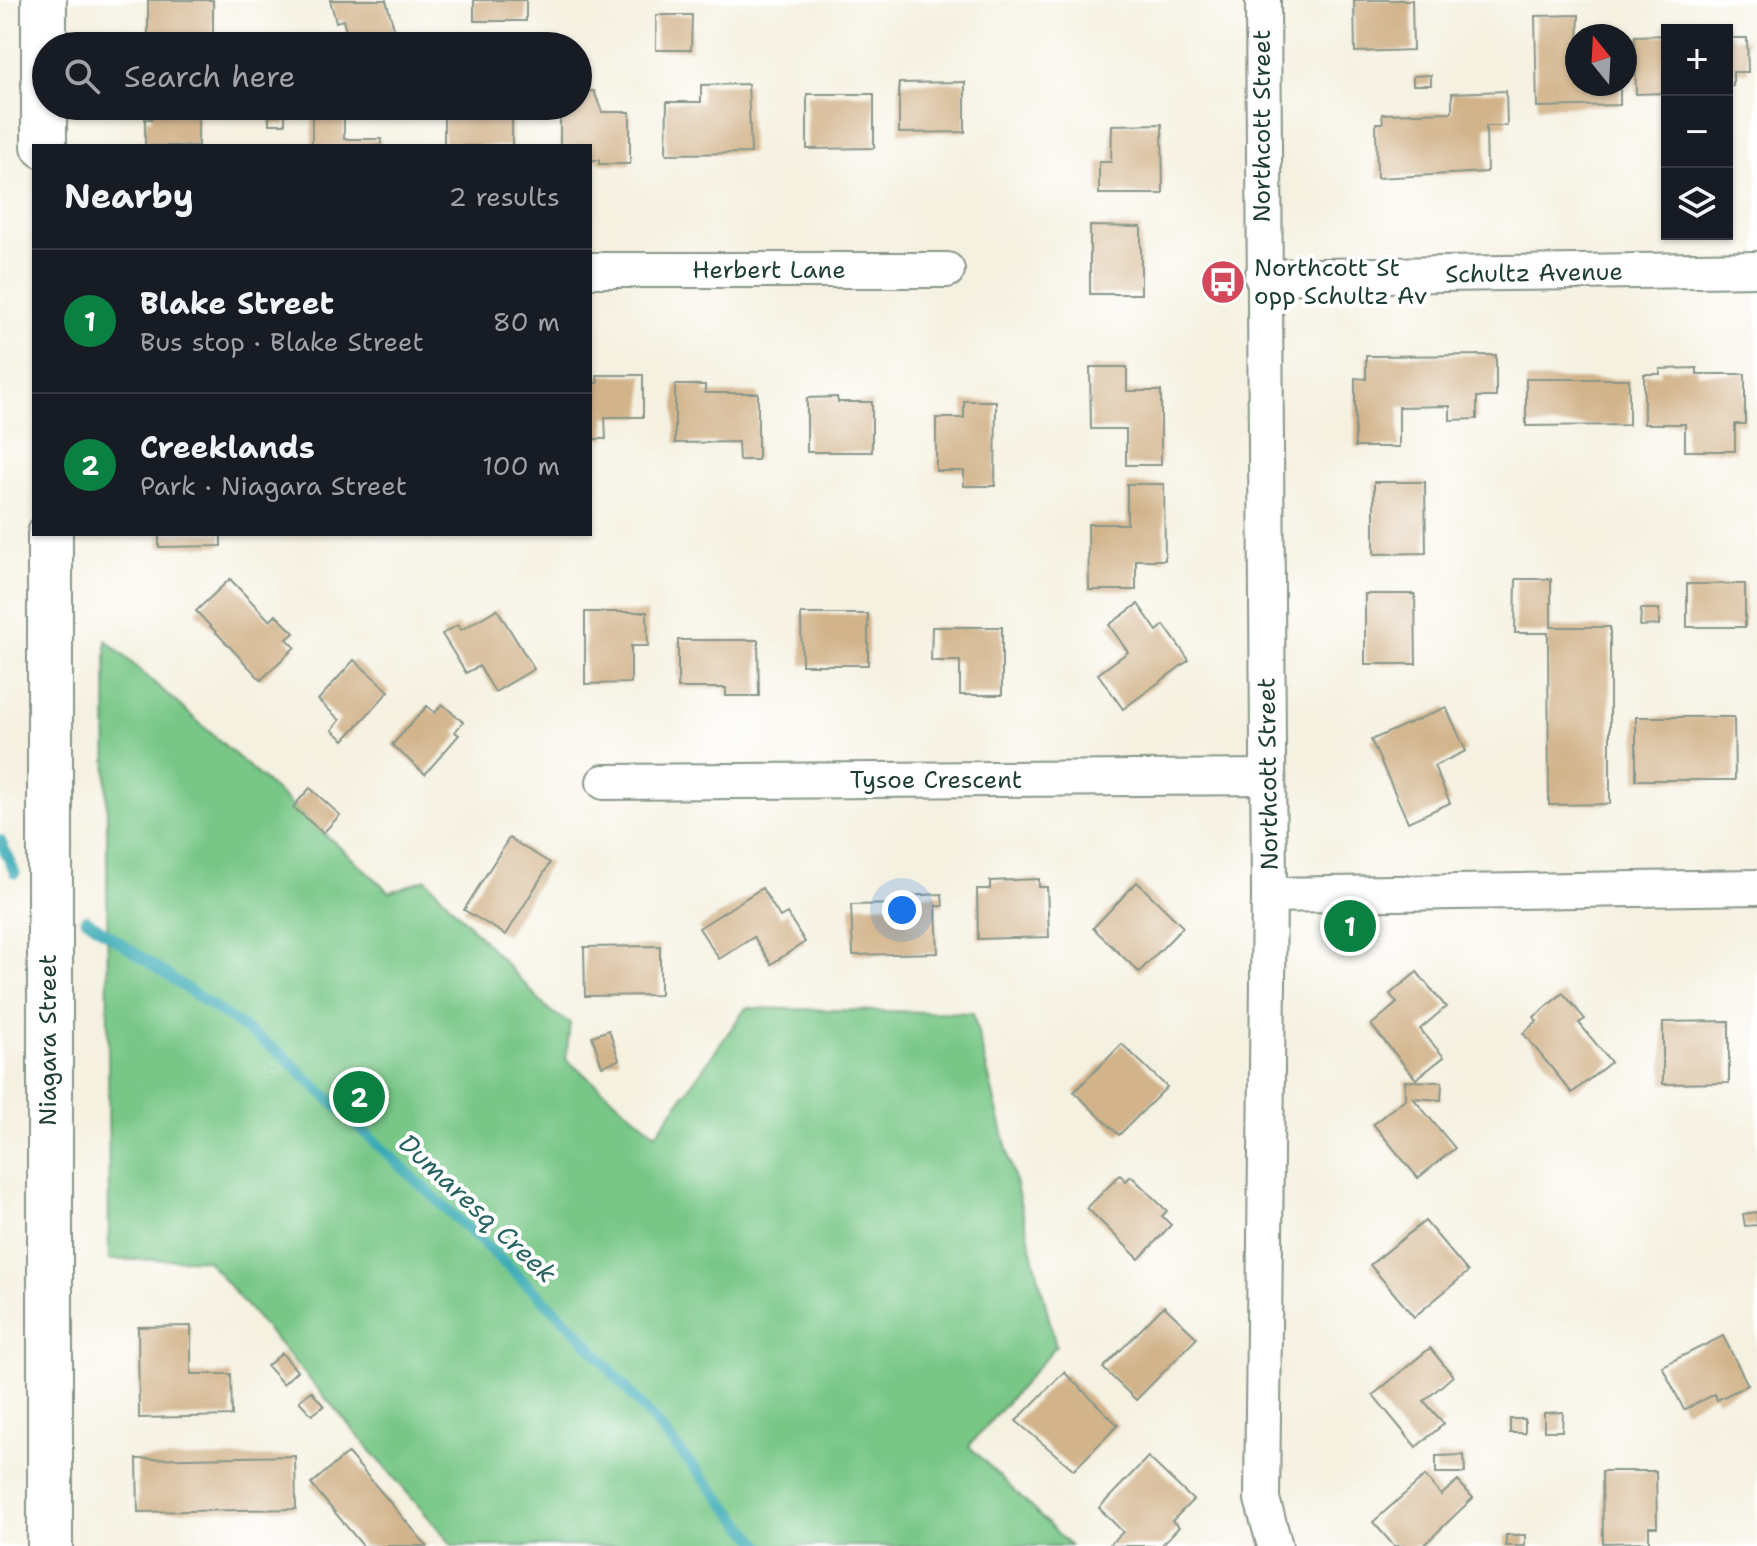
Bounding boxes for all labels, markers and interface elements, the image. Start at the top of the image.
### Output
north arrow [1565,24,1637,96]
map controls [1661,24,1733,240]
button: + [1661,24,1733,96]
street label: Northcott Street [1246,30,1278,222]
search box [32,32,592,120]
icon: search [60,54,104,98]
text: Search here [124,56,295,97]
button: − [1661,96,1733,168]
button: layers [1661,168,1733,240]
text: Nearby [64,173,194,219]
text: 2 results [448,179,560,214]
place label: Northcott St opp Schultz Av [1254,252,1427,312]
street label: Herbert Lane [692,254,846,286]
street label: Schultz Avenue [1445,255,1623,291]
bus stop icon: Northcott St opp Schultz Av [1199,258,1247,306]
text: Blake Street [140,283,334,324]
text: 1 [84,304,96,339]
text: 80 m [493,304,560,339]
text: Bus stop · Blake Street [140,324,424,359]
text: Creeklands [140,427,315,468]
text: 2 [81,448,99,483]
text: 100 m [482,448,560,483]
text: Park · Niagara Street [140,468,407,503]
street label: Northcott Street [1250,677,1286,871]
street label: Tysoe Crescent [850,764,1022,796]
your location [882,890,922,930]
pin: 1 [1324,896,1376,956]
street label: Niagara Street [32,954,64,1126]
pin: 2 [333,1067,385,1127]
water label: Dumaresq Creek [391,1126,565,1290]

